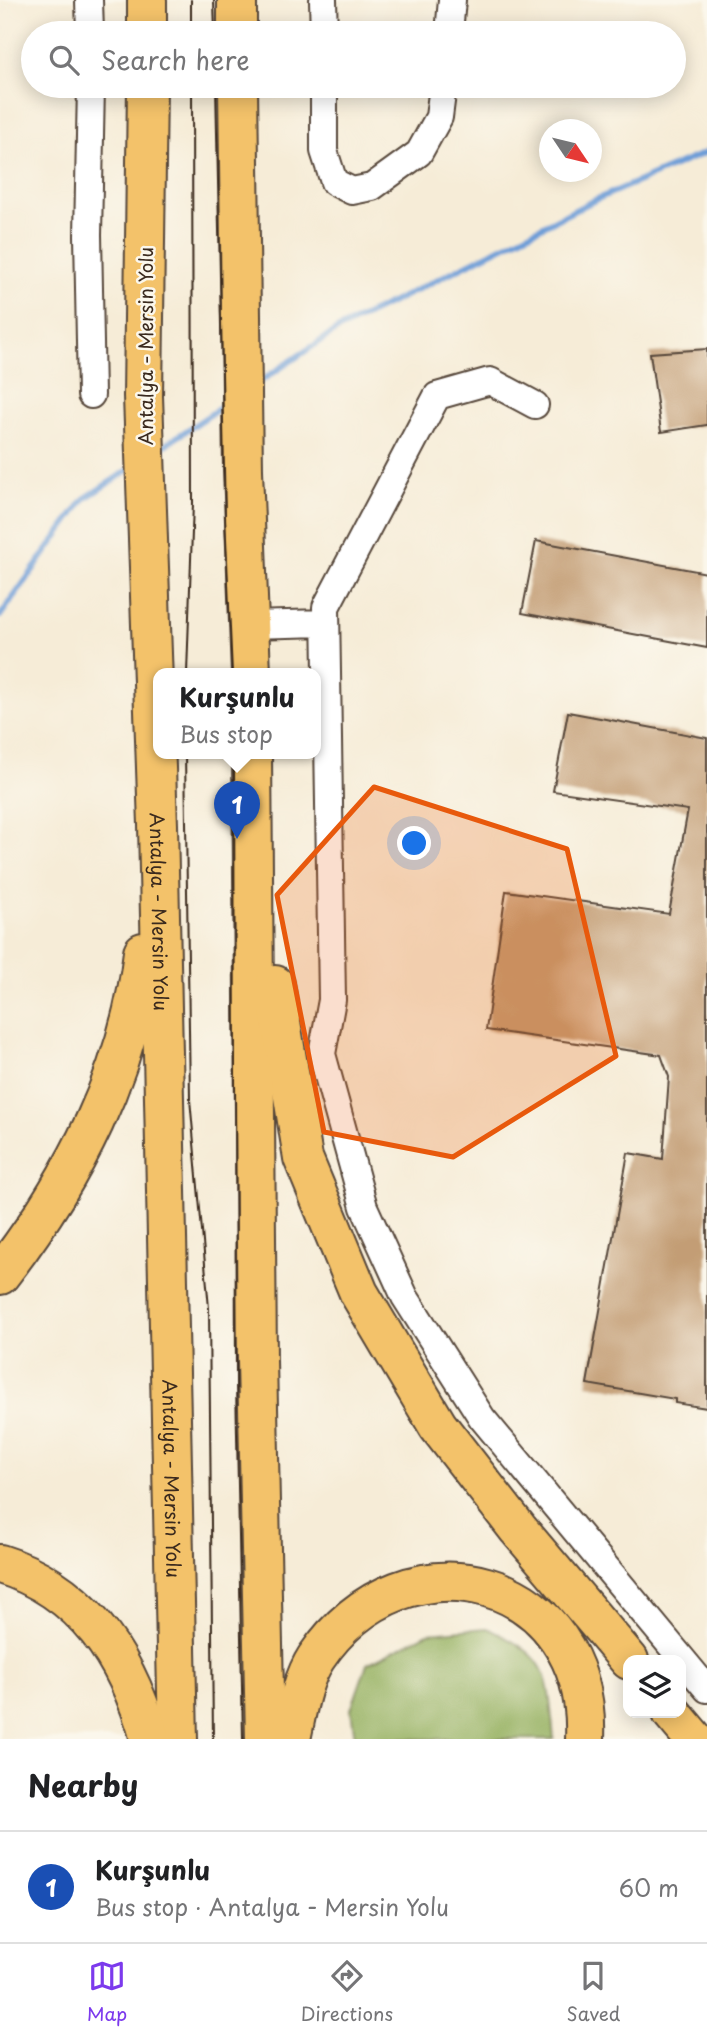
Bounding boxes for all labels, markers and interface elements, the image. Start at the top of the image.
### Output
search box [21,21,686,98]
text: Search here [101,40,250,79]
icon: search [45,41,83,79]
north arrow [539,119,602,182]
street label: Antalya - Mersin Yolu [131,247,159,445]
popup [153,668,321,759]
text: Kurşunlu [179,677,295,716]
text: Bus stop [179,716,273,751]
pin: 1 [214,781,260,839]
street label: Antalya - Mersin Yolu [144,812,176,1011]
your location [397,826,431,860]
street label: Antalya - Mersin Yolu [156,1379,188,1578]
map controls [623,1655,686,1718]
button: layers [623,1655,686,1718]
text: Nearby [28,1762,138,1807]
text: Kurşunlu [95,1850,210,1889]
text: 1 [46,1870,57,1905]
text: 60 m [619,1870,679,1905]
text: Bus stop · Antalya - Mersin Yolu [95,1889,449,1924]
tab: Map [87,1957,127,2027]
tab: Directions [301,1957,393,2027]
tab: Saved [566,1957,620,2027]

